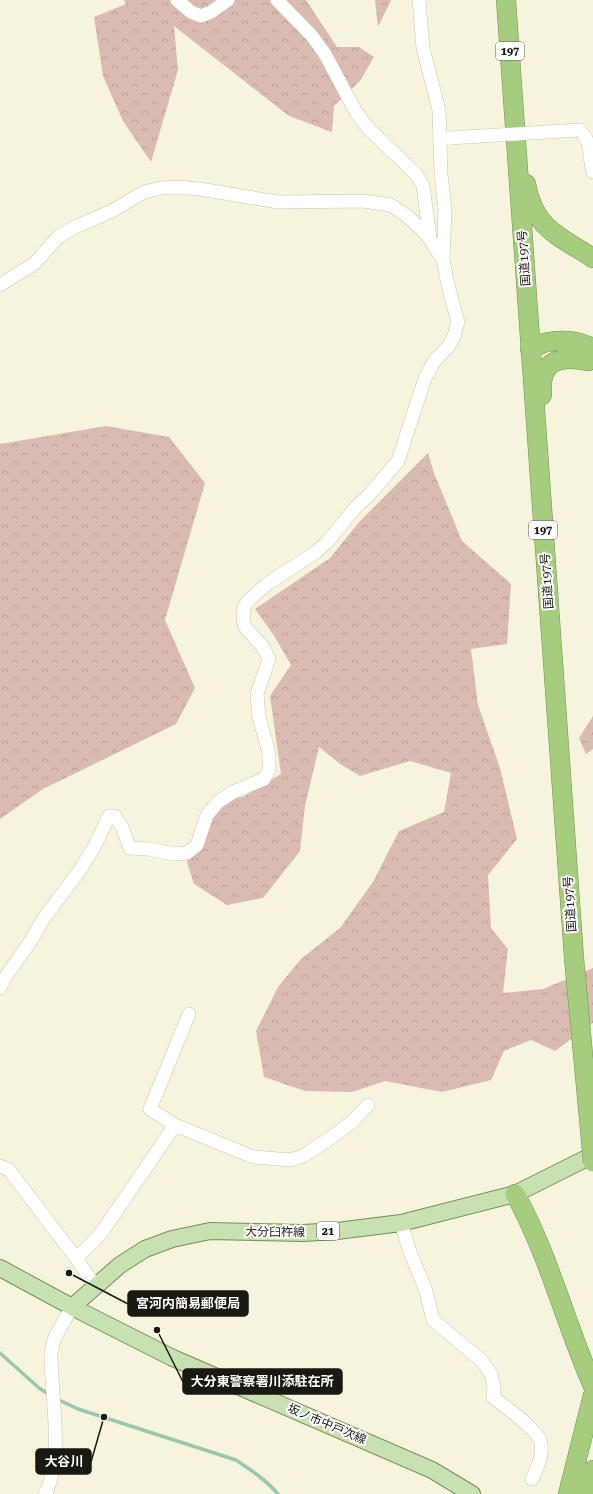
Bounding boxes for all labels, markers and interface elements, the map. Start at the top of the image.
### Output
road number: 197 [496,42,524,60]
street label: 国道197号 [515,229,533,287]
road number: 197 [529,521,557,539]
street label: 国道197号 [538,552,556,610]
street label: 国道197号 [561,875,579,933]
road number: 21 [317,1222,339,1240]
street label: 大分臼杵線 [245,1224,305,1240]
callout: 宮河内簡易郵便局 [128,1291,248,1316]
text: 宮河内簡易郵便局 [136,1296,240,1311]
callout: 大分東警察署川添駐在所 [183,1369,342,1394]
text: 大分東警察署川添駐在所 [190,1374,334,1389]
street label: 坂ノ市中戸次線 [286,1401,368,1447]
callout: 大谷川 [36,1449,91,1474]
text: 大谷川 [44,1454,84,1469]

